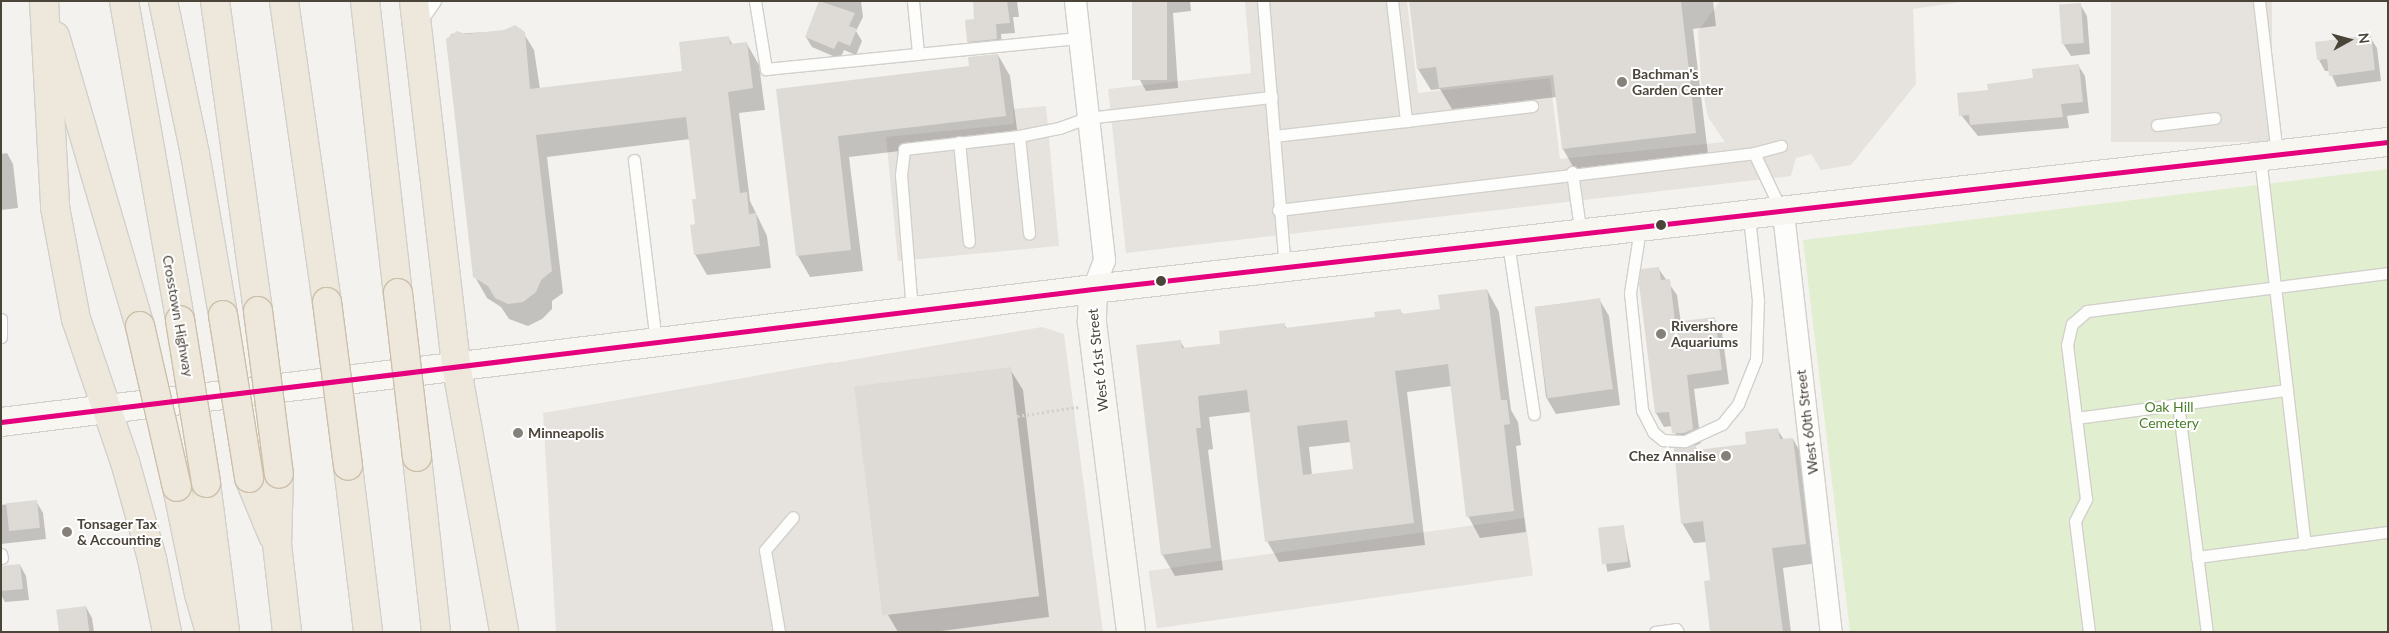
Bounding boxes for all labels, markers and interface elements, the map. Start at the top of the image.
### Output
north arrow [2324,15,2374,65]
text: N [2355,32,2373,44]
place label: Bachman's Garden Center [1632,66,1723,98]
marker: Bachman's Garden Center [1616,76,1628,88]
unlabelled marker [1656,220,1666,230]
street label: Crosstown Highway [159,254,197,378]
unlabelled marker [1156,276,1166,286]
street label: West 61st Street [1084,308,1112,412]
place label: Rivershore Aquariums [1671,318,1738,351]
marker: Rivershore Aquariums [1655,328,1667,340]
street label: West 60th Street [1792,369,1822,475]
park label: Oak Hill Cemetery [2139,399,2199,432]
place label: Minneapolis [528,425,604,441]
marker: Minneapolis [512,427,524,439]
place label: Chez Annalise [1628,448,1716,464]
marker: Chez Annalise [1720,450,1732,462]
place label: Tonsager Tax & Accounting [77,516,161,548]
marker: Tonsager Tax & Accounting [61,526,73,538]

